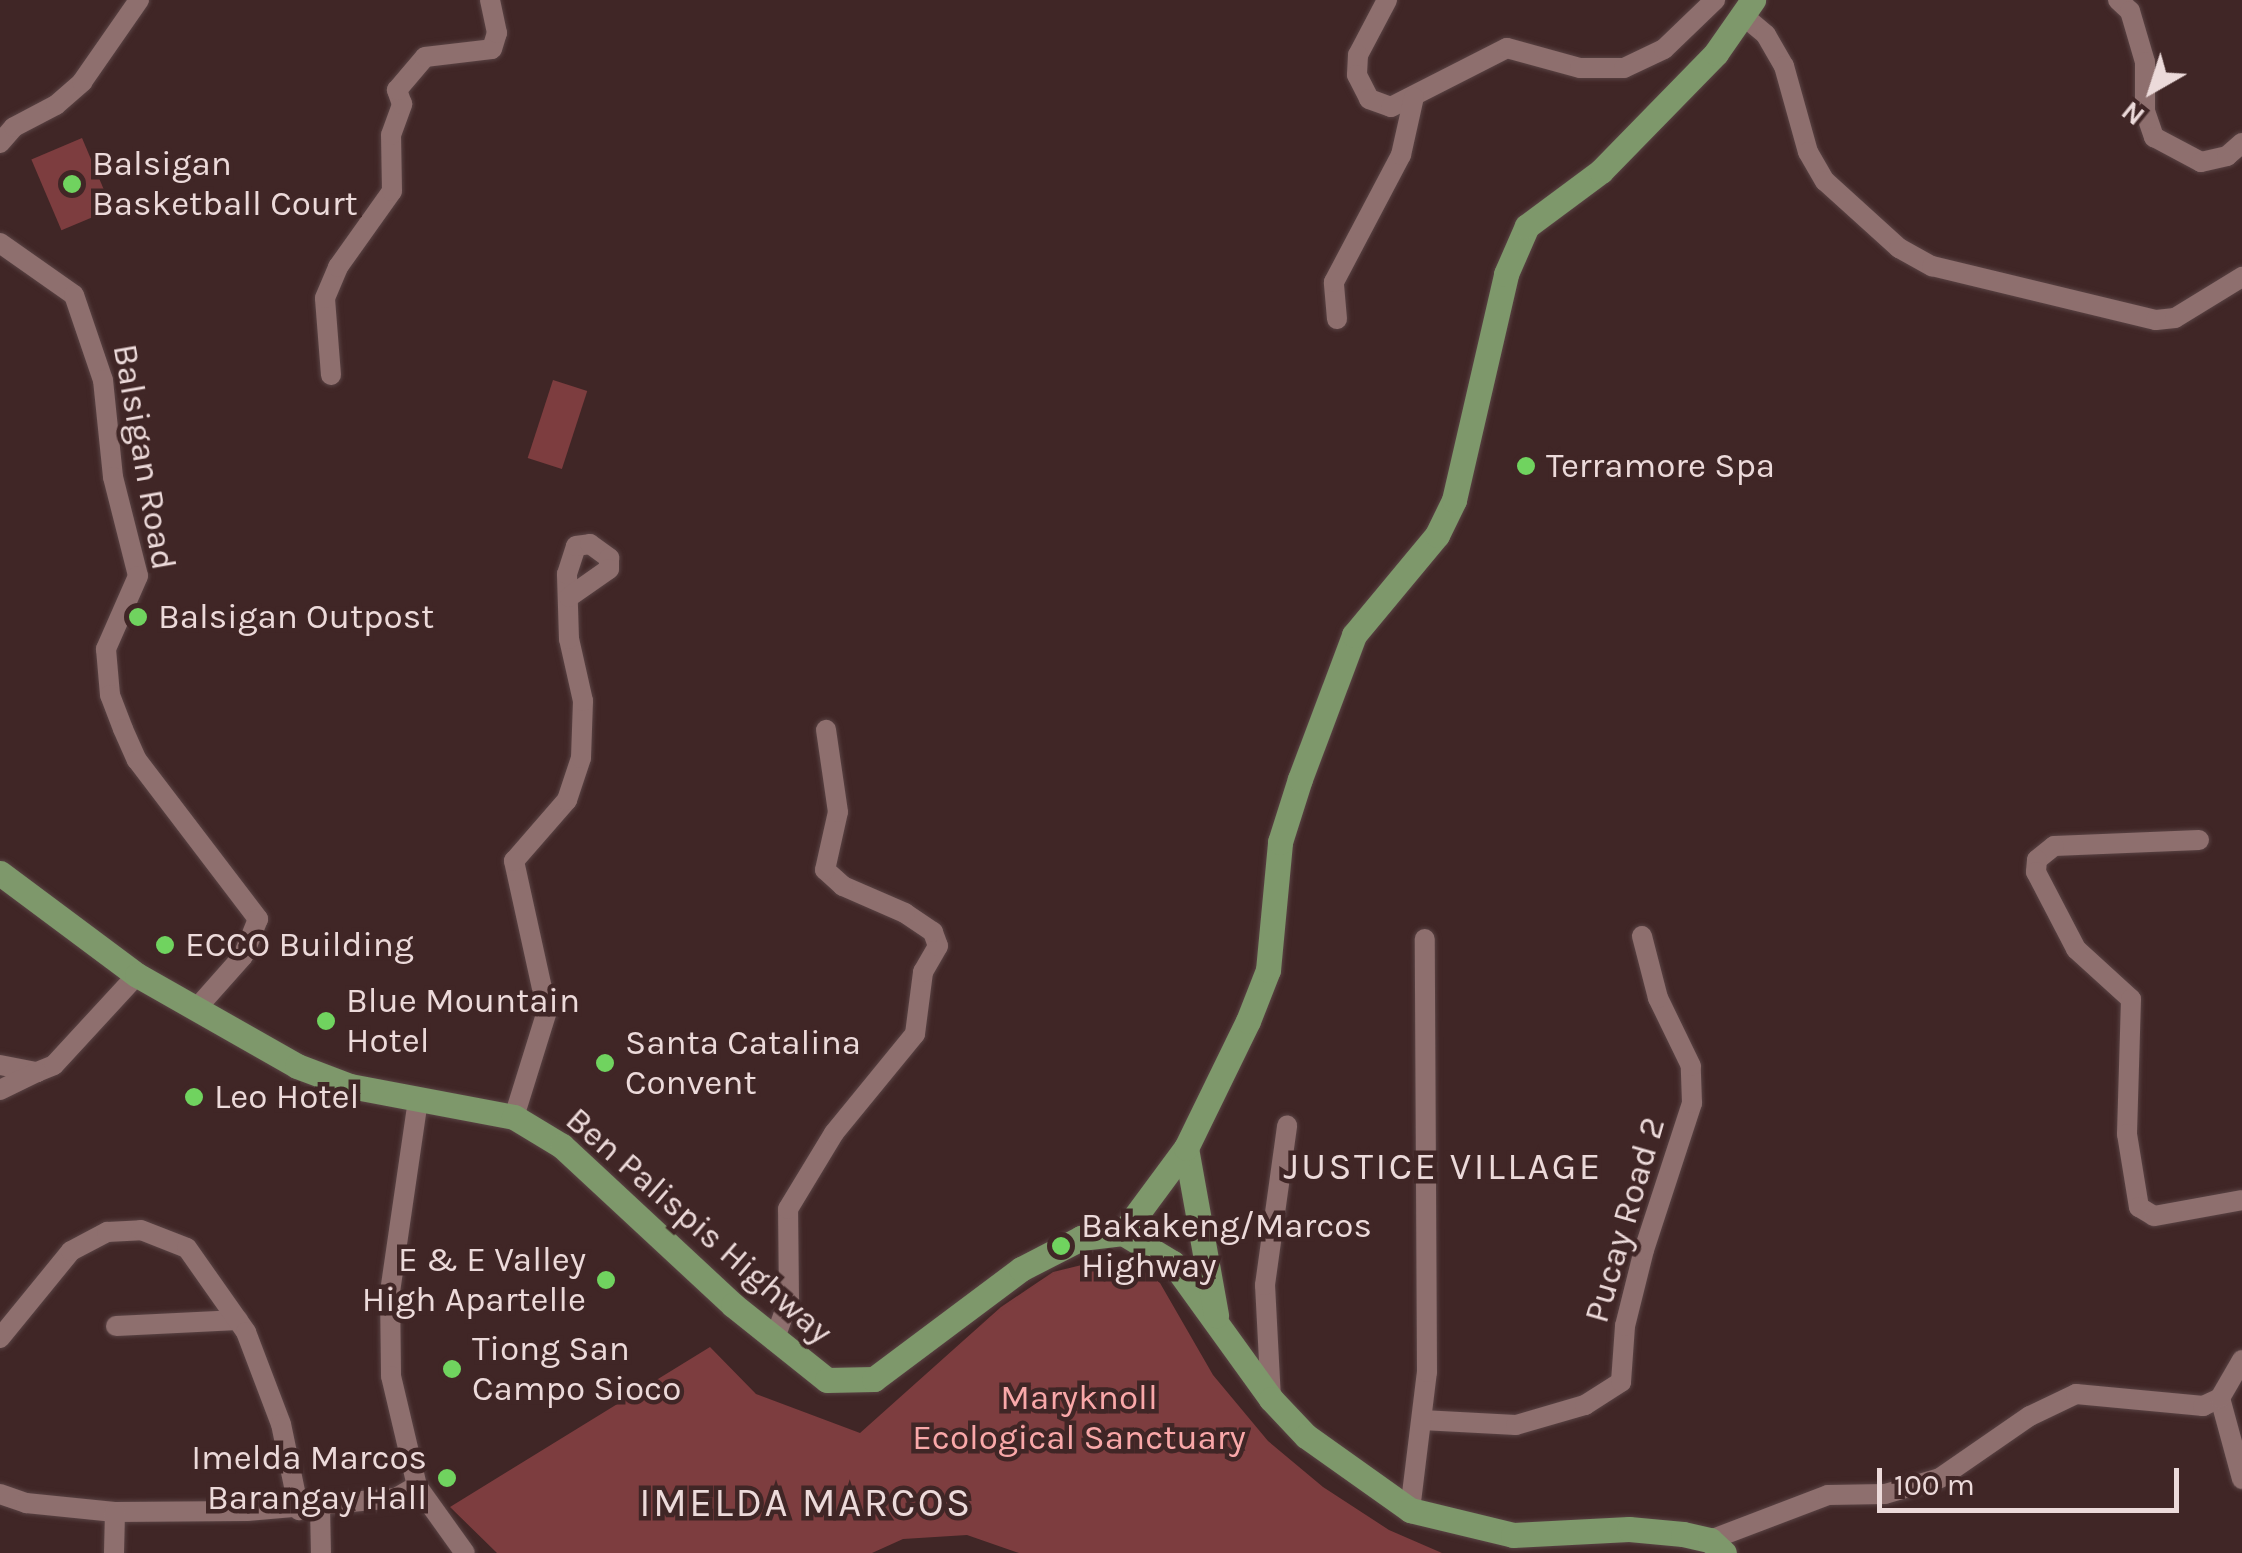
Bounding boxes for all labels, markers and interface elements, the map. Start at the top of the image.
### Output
north arrow [2102,40,2202,140]
text: N [2115,95,2151,133]
place label: Balsigan Basketball Court [92,143,358,225]
marker: Balsigan Basketball Court [61,173,83,195]
street label: Balsigan Road [103,341,185,573]
place label: Terramore Spa [1546,445,1775,487]
marker: Terramore Spa [1515,455,1537,477]
place label: Balsigan Outpost [158,596,434,638]
marker: Balsigan Outpost [127,606,149,628]
place label: ECCO Building [185,924,414,966]
marker: ECCO Building [154,934,176,956]
place label: Blue Mountain Hotel [346,980,580,1062]
marker: Blue Mountain Hotel [315,1010,337,1032]
place label: Santa Catalina Convent [625,1022,861,1104]
marker: Santa Catalina Convent [594,1052,616,1074]
place label: Leo Hotel [214,1076,359,1118]
marker: Leo Hotel [183,1086,205,1108]
street label: Ben Palispis Highway [557,1099,841,1353]
street label: Pucay Road 2 [1576,1112,1674,1328]
district label: JUSTICE VILLAGE [1283,1144,1603,1190]
place label: Bakakeng/Marcos Highway [1081,1205,1372,1287]
marker: Bakakeng/Marcos Highway [1050,1235,1072,1257]
place label: E & E Valley High Apartelle [362,1239,586,1321]
marker: E & E Valley High Apartelle [595,1269,617,1291]
place label: Tiong San Campo Sioco [472,1328,681,1410]
marker: Tiong San Campo Sioco [441,1358,463,1380]
park label: Maryknoll Ecological Sanctuary [912,1377,1246,1459]
place label: Imelda Marcos Barangay Hall [191,1437,427,1519]
scale bar [1882,1448,2184,1510]
marker: Imelda Marcos Barangay Hall [436,1467,458,1489]
text: 100 m [1894,1467,1975,1503]
district label: IMELDA MARCOS [639,1479,973,1527]

